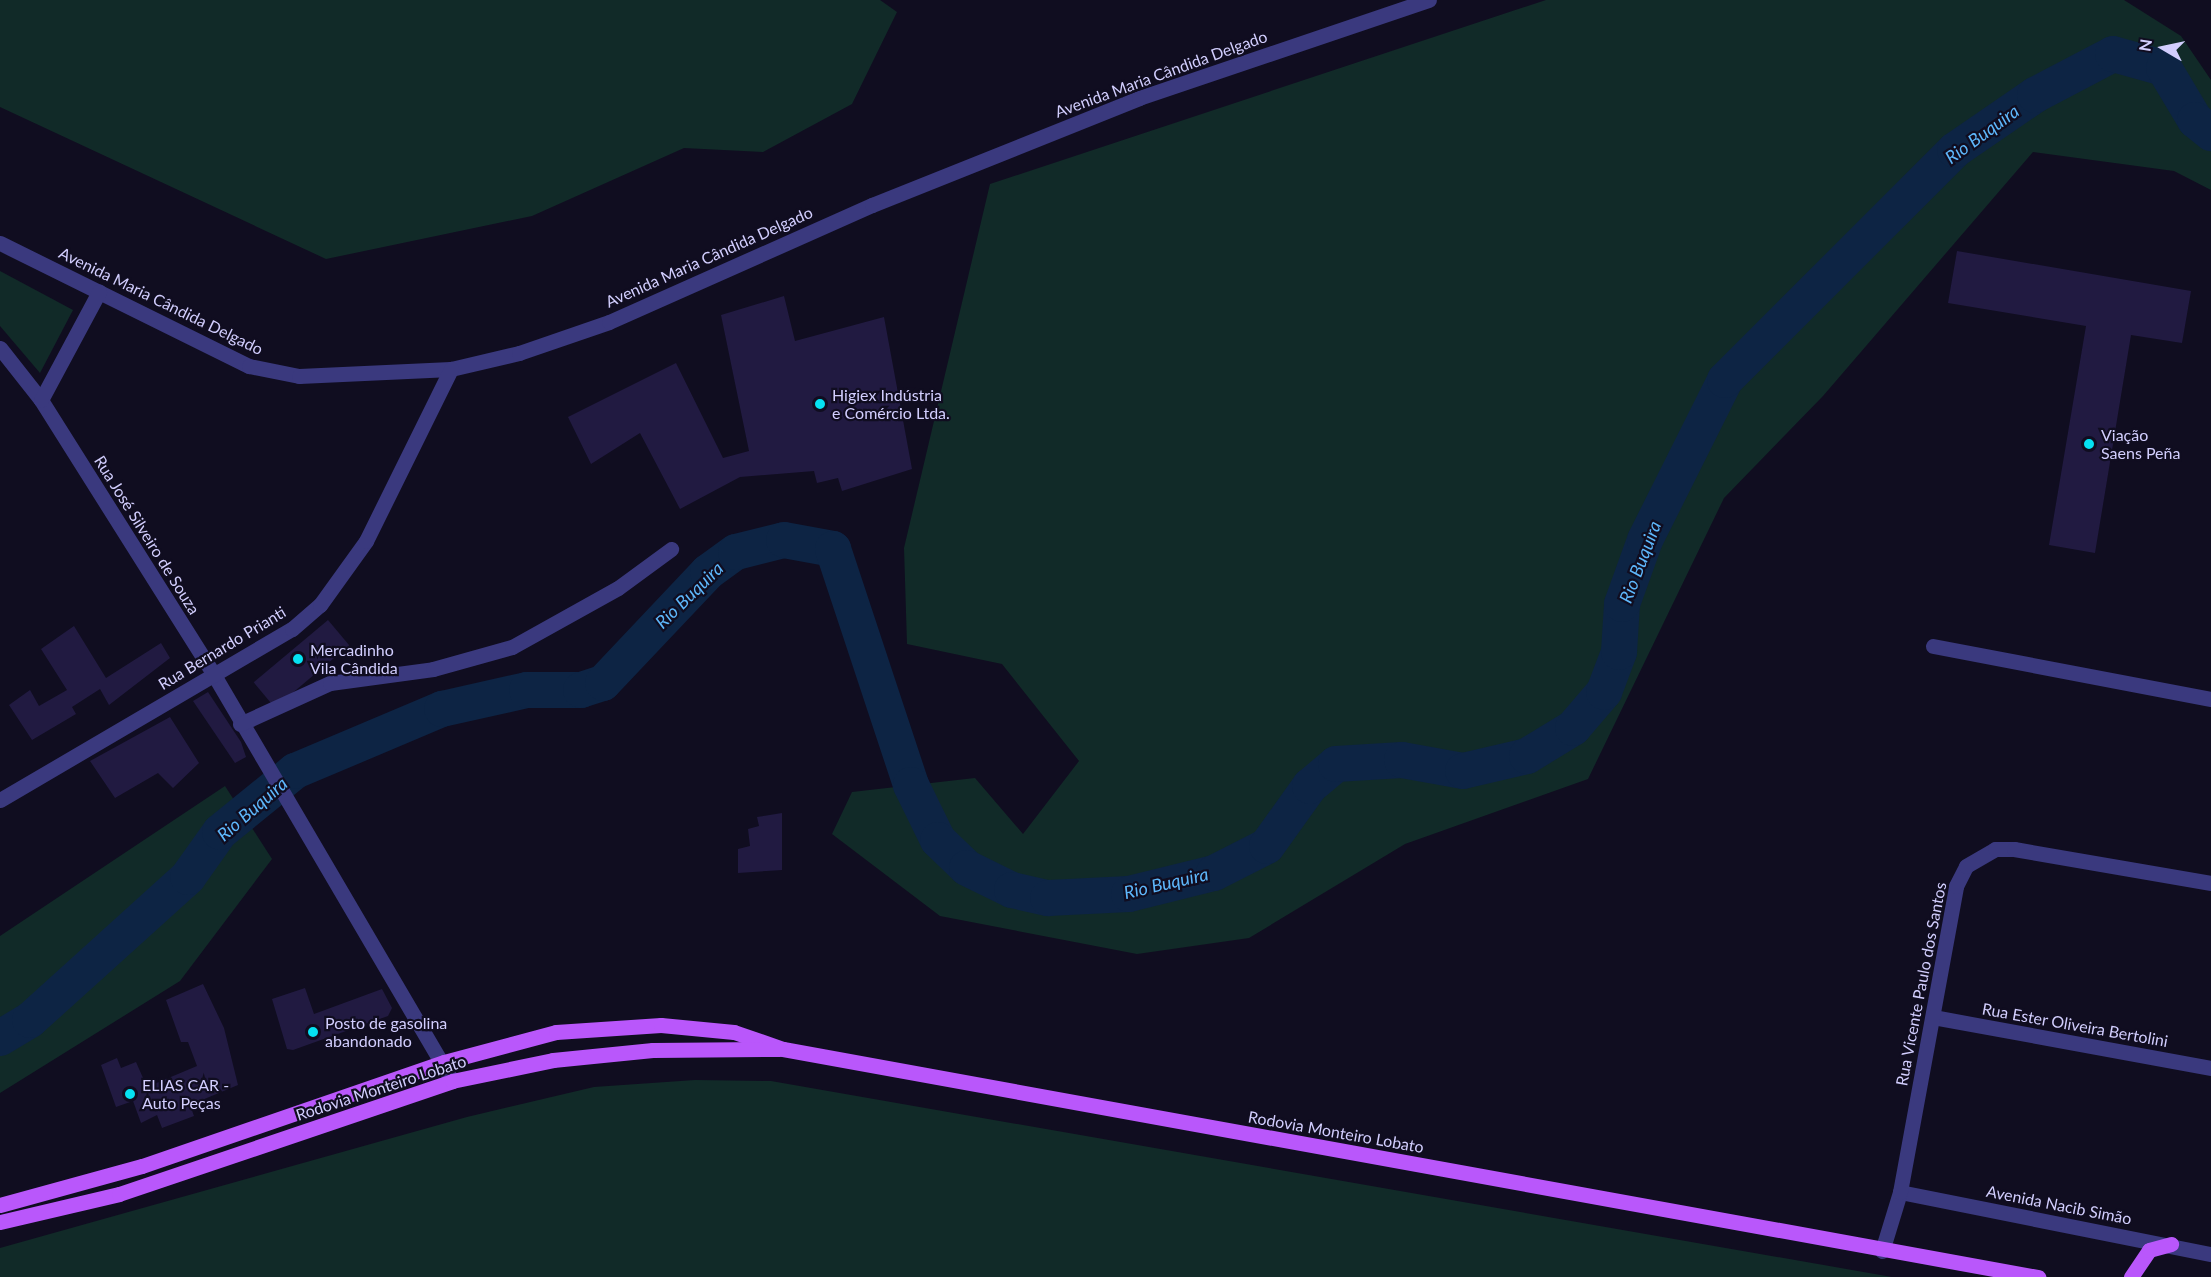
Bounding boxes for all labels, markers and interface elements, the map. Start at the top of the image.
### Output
north arrow [2133,18,2193,78]
street label: Avenida Maria Cândida Delgado [1052,27,1270,121]
text: N [2134,38,2155,53]
water label: Rio Buquira [1941,100,2023,168]
street label: Avenida Maria Cândida Delgado [602,203,816,311]
street label: Avenida Maria Cândida Delgado [56,243,266,359]
place label: Higiex Indústria e Comércio Ltda. [832,385,950,423]
marker: Higiex Indústria e Comércio Ltda. [813,397,827,411]
place label: Viação Saens Peña [2101,425,2180,463]
marker: Viação Saens Peña [2082,437,2096,451]
street label: Rua José Silveiro de Souza [90,452,204,618]
water label: Rio Buquira [1615,518,1665,606]
water label: Rio Buquira [651,557,727,633]
street label: Rua Bernardo Prianti [155,602,289,694]
place label: Mercadinho Vila Cândida [310,640,398,678]
marker: Mercadinho Vila Cândida [291,652,305,666]
water label: Rio Buquira [212,773,292,845]
water label: Rio Buquira [1122,863,1210,903]
street label: Rua Vicente Paulo dos Santos [1892,880,1950,1088]
street label: Rua Ester Oliveira Bertolini [1980,999,2170,1051]
place label: Posto de gasolina abandonado [325,1013,447,1051]
marker: Posto de gasolina abandonado [306,1025,320,1039]
street label: Rodovia Monteiro Lobato [293,1051,469,1125]
place label: ELIAS CAR - Auto Peças [142,1075,229,1113]
marker: ELIAS CAR - Auto Peças [123,1087,137,1101]
street label: Rodovia Monteiro Lobato [1247,1107,1425,1157]
street label: Avenida Nacib Simão [1985,1182,2133,1228]

